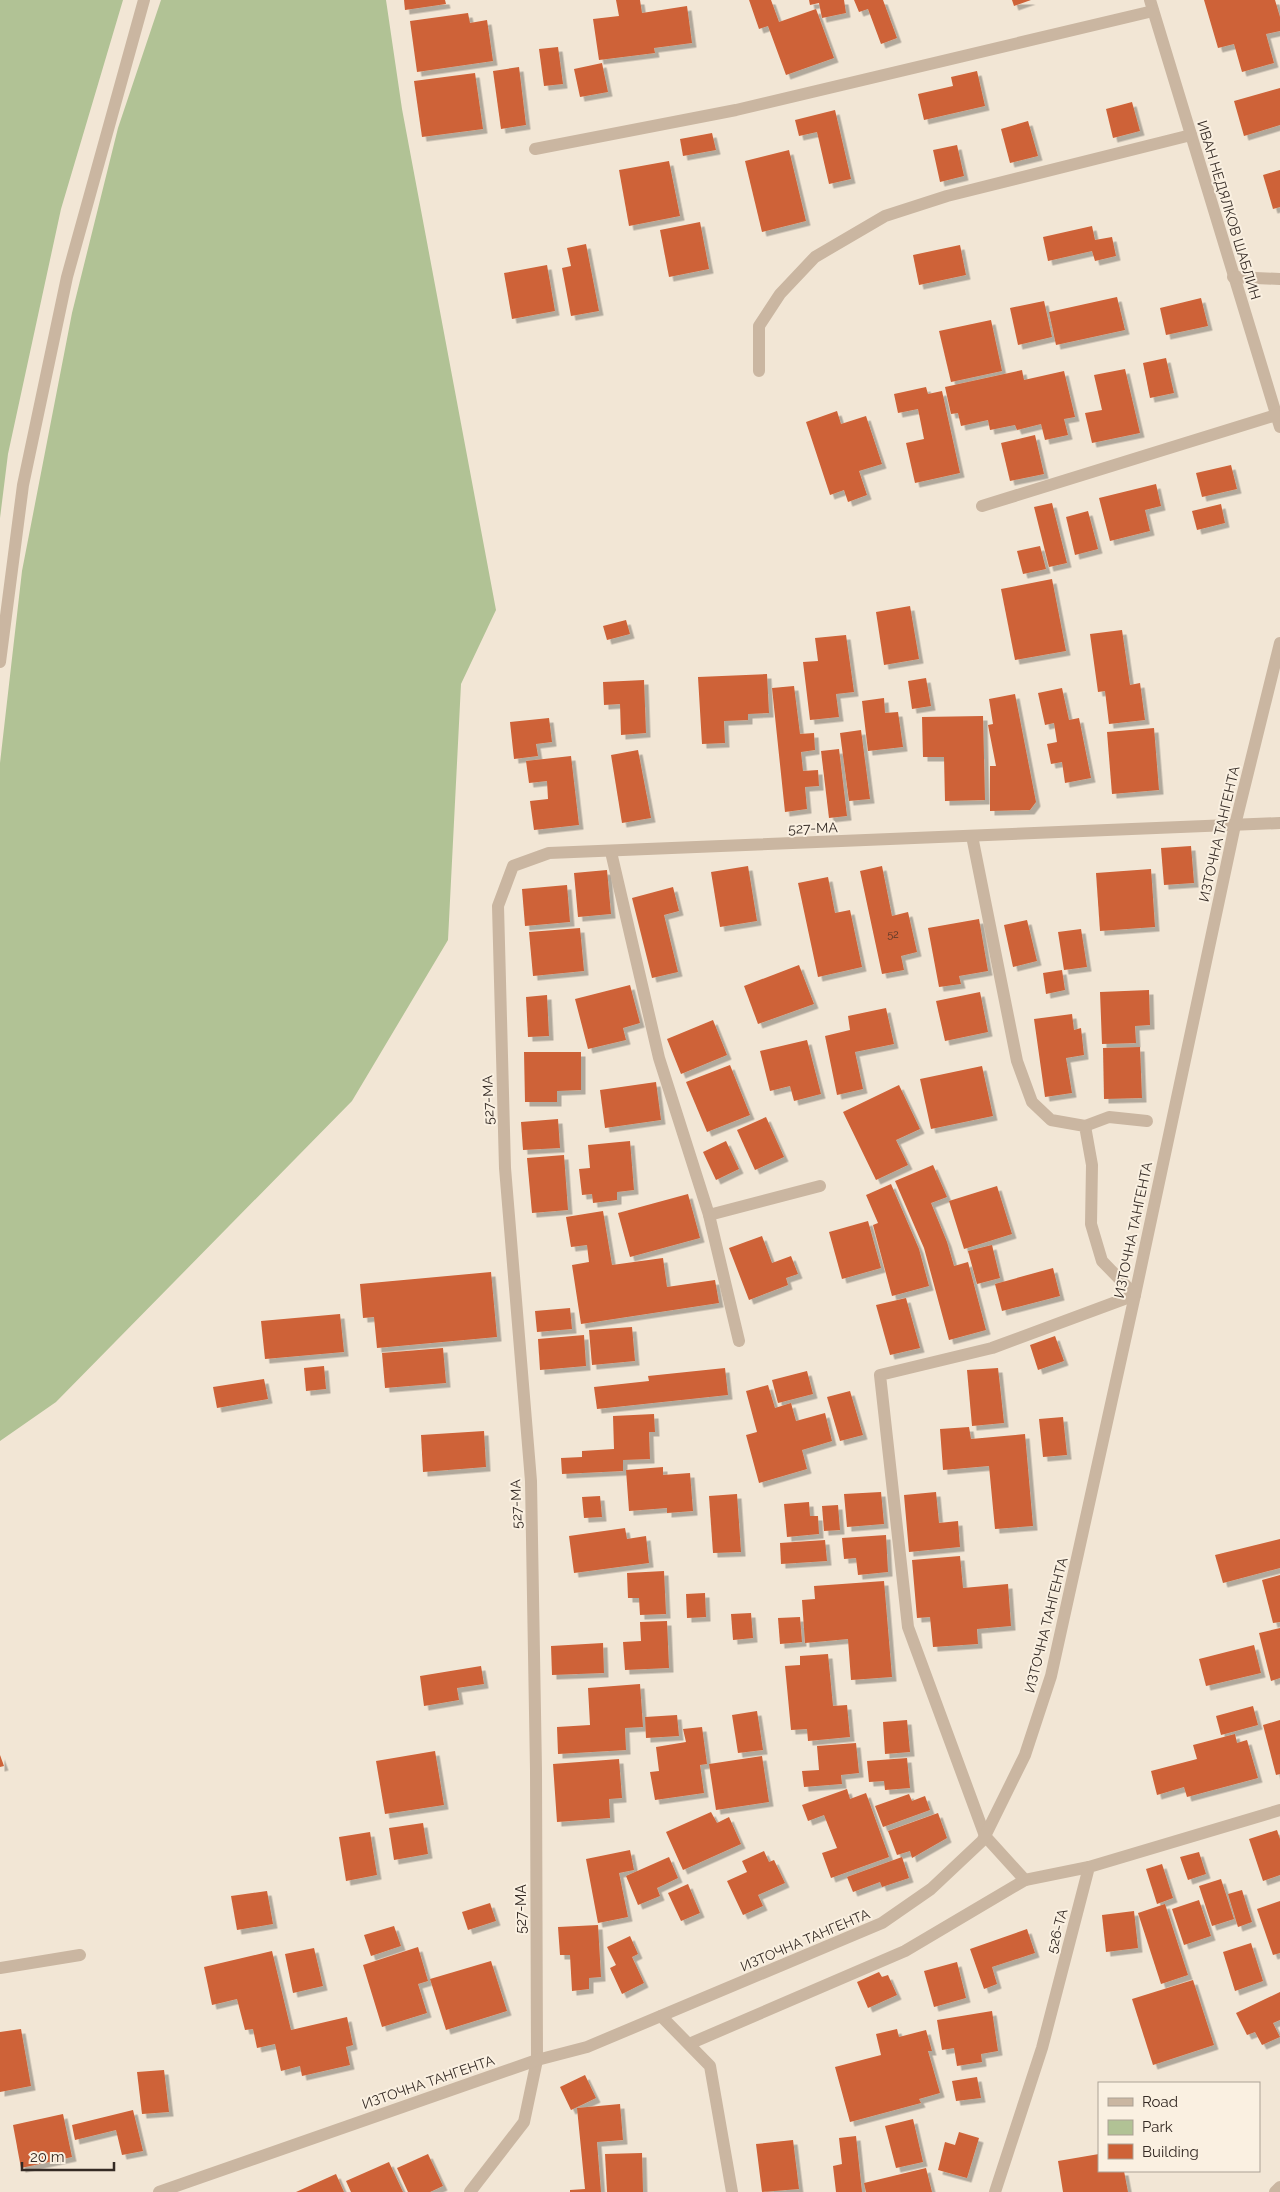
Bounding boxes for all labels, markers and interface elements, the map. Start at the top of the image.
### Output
street label: ИВАН НЕДЯЛКОВ ШАБЛИН [1194,119,1264,301]
street label: ИЗТОЧНА ТАНГЕНТА [1196,764,1243,904]
street label: 527-МА [788,819,839,837]
house number: 52 [887,928,899,941]
street label: 527-МА [479,1074,497,1125]
street label: ИЗТОЧНА ТАНГЕНТА [1111,1160,1155,1300]
street label: 527-МА [507,1478,525,1529]
street label: ИЗТОЧНА ТАНГЕНТА [1021,1555,1071,1694]
street label: 527-МА [513,1884,529,1934]
street label: ИЗТОЧНА ТАНГЕНТА [738,1905,873,1975]
street label: 526-ТА [1043,1906,1071,1955]
street label: ИЗТОЧНА ТАНГЕНТА [360,2052,497,2112]
legend [1098,2082,1260,2172]
text: Road [1142,2093,1178,2111]
text: Park [1142,2118,1173,2136]
scale bar [22,2140,115,2172]
text: Building [1142,2143,1199,2161]
text: 20 m [30,2148,65,2166]

